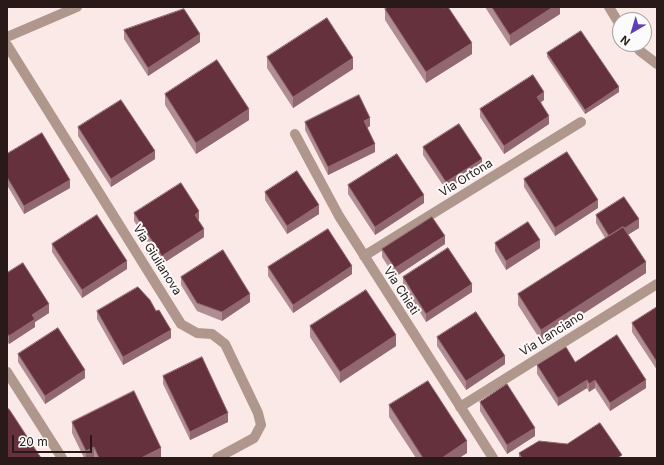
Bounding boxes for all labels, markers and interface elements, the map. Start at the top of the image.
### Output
north arrow [612,12,652,52]
text: N [618,33,633,49]
street label: Via Ortona [437,156,495,200]
street label: Via Giulianova [130,222,184,298]
street label: Via Chieti [380,264,422,318]
street label: Via Lanciano [517,309,587,359]
scale bar [14,427,94,453]
text: 20 m [19,434,48,449]

